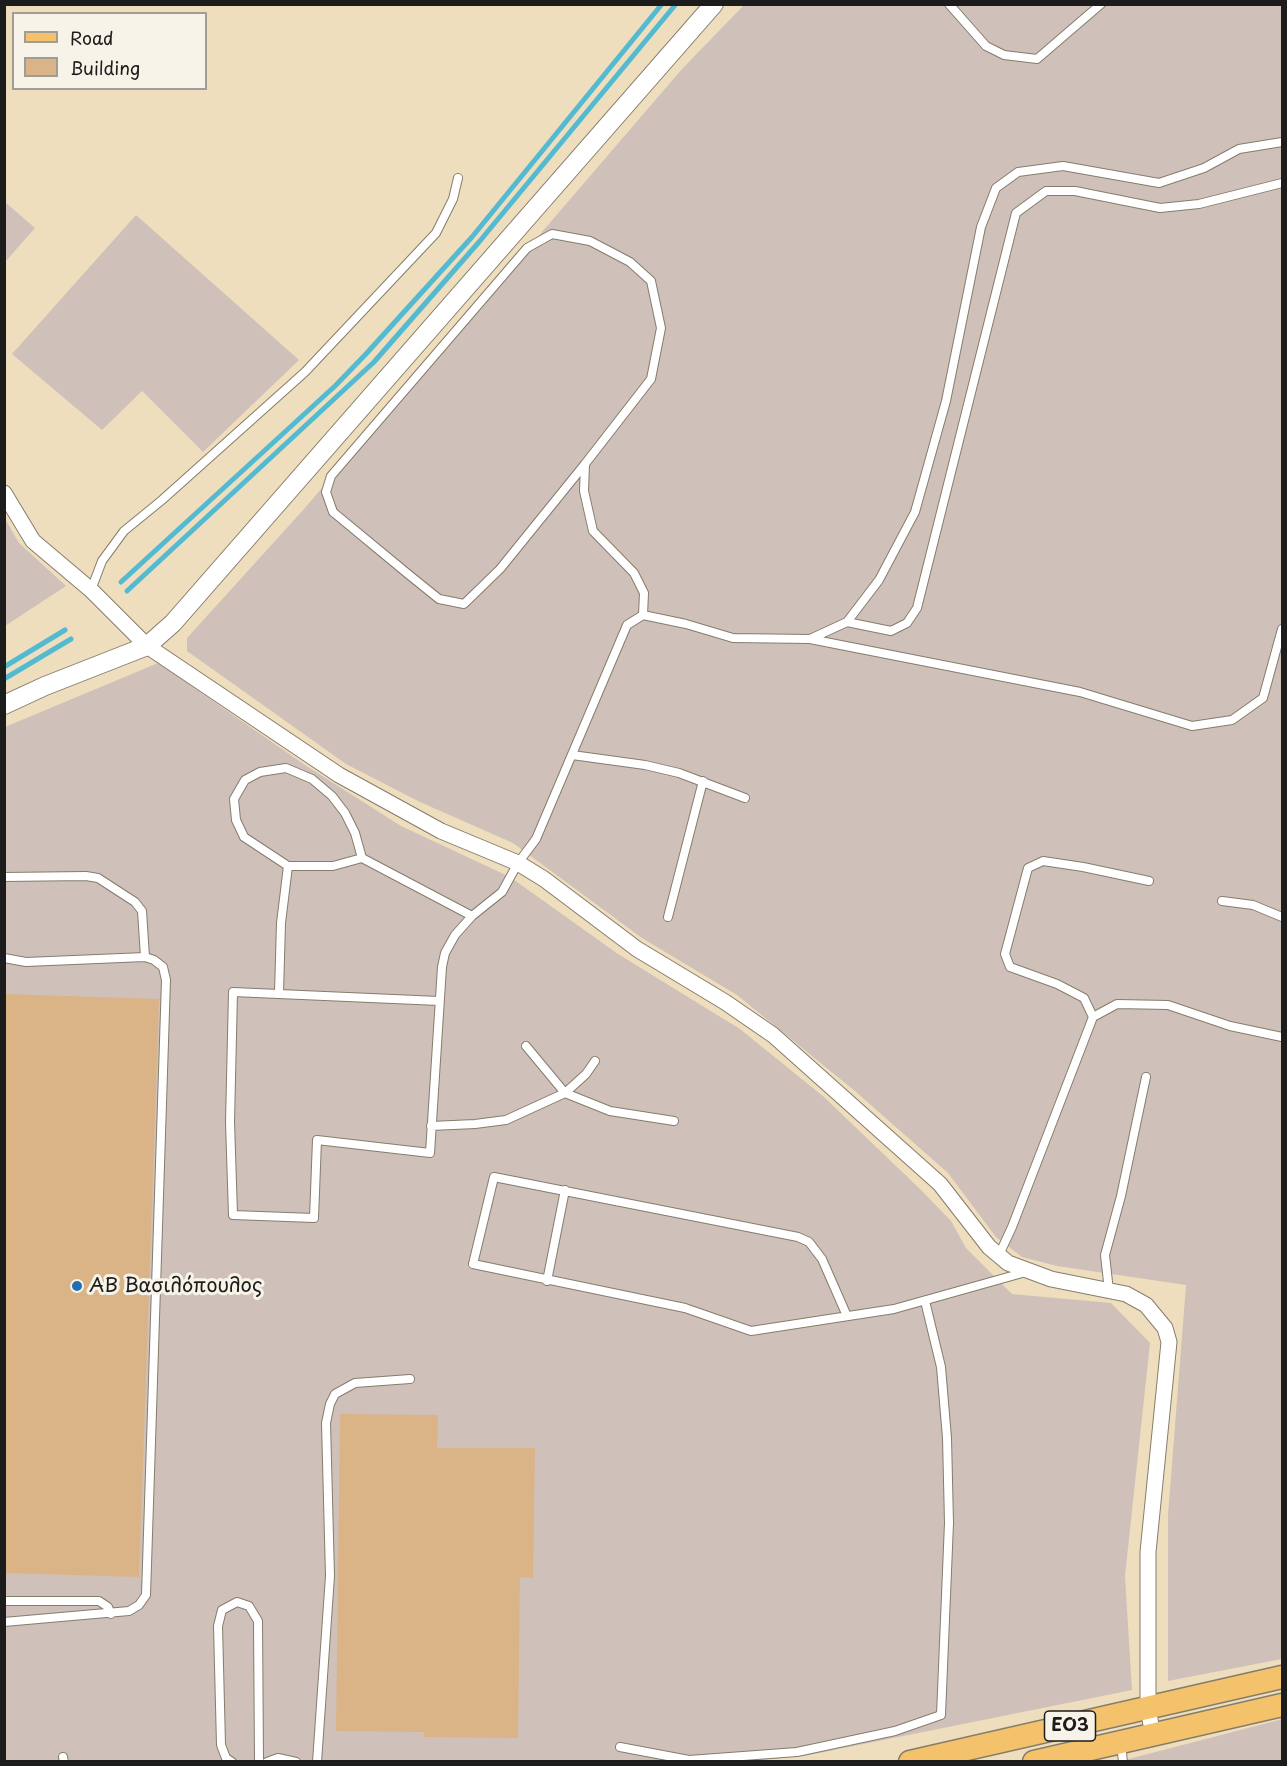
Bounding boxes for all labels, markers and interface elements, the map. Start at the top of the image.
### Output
legend [12,12,207,90]
text: Road [70,24,114,51]
text: Building [70,54,140,81]
place label: ΑΒ Βασιλόπουλος [89,1274,262,1298]
marker: ΑΒ Βασιλόπουλος [70,1279,84,1293]
road number: ΕΟ3 [1044,1711,1096,1741]

